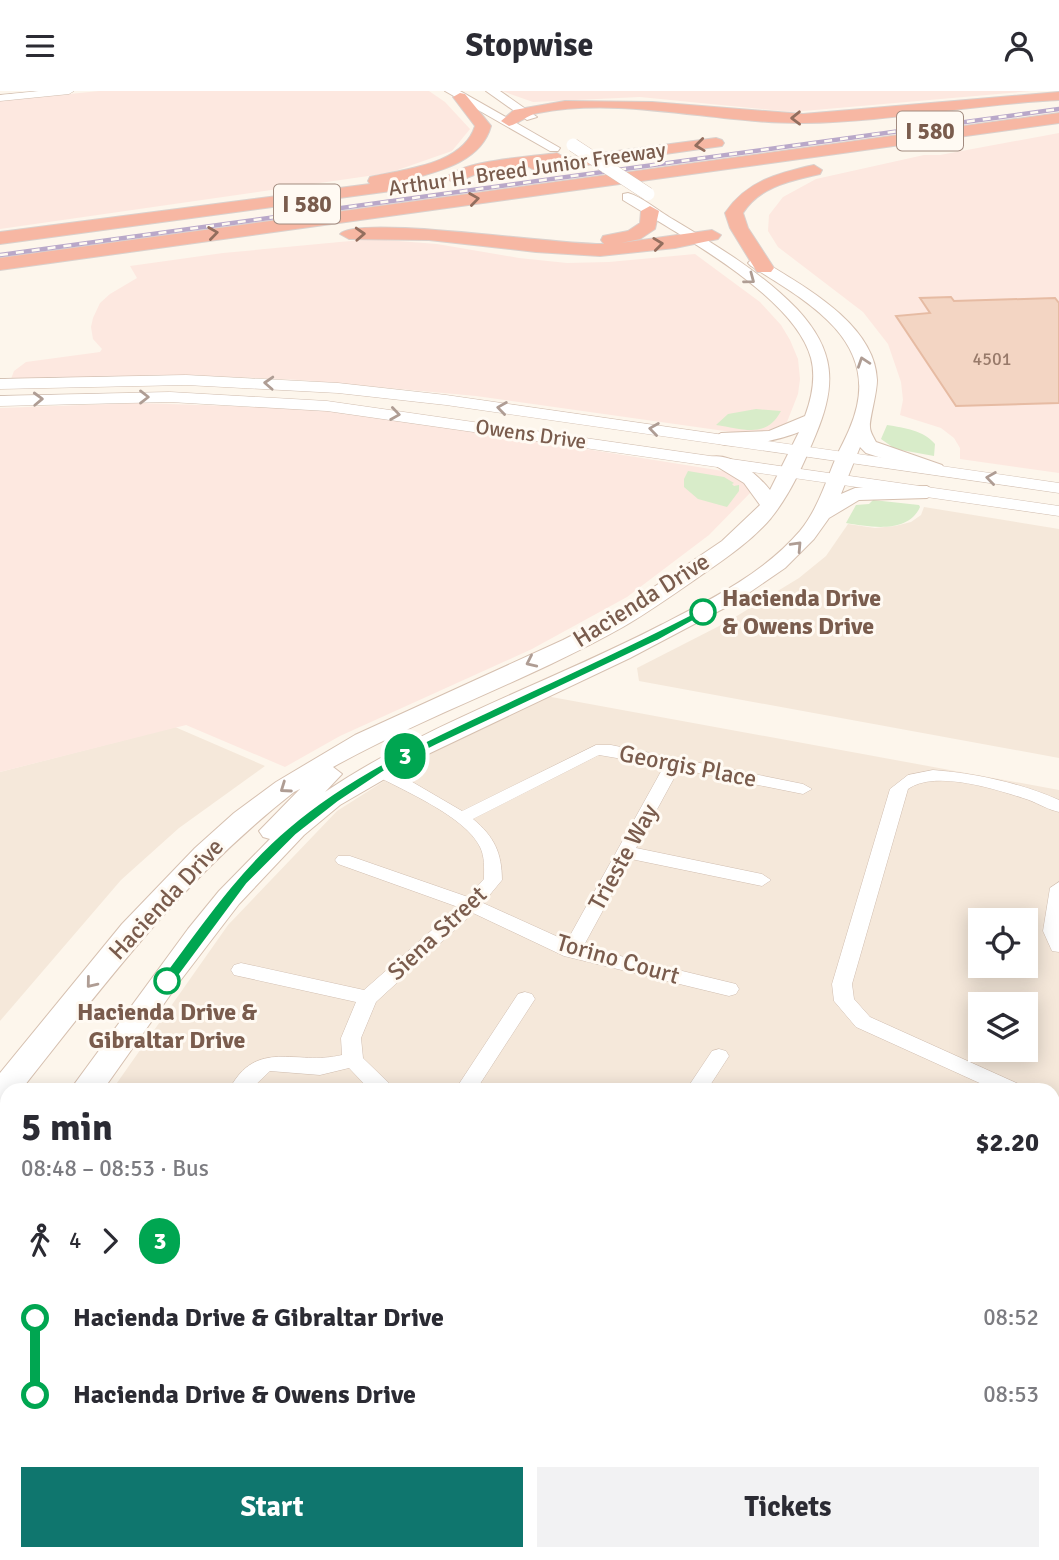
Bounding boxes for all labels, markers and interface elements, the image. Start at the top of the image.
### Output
text: Stopwise [466,26,593,65]
icon: menu [21,27,59,65]
icon: person [1000,27,1038,65]
one-way arrow [790,110,801,126]
road number: I 580 [897,111,963,151]
street label: Arthur H. Breed Junior Freeway [387,137,667,201]
one-way arrow [694,138,706,153]
road number: I 580 [274,185,340,223]
one-way arrow [468,191,480,206]
one-way arrow [207,226,219,241]
one-way arrow [355,226,366,241]
one-way arrow [652,237,664,252]
one-way arrow [742,270,755,283]
house number: 4501 [973,348,1011,370]
one-way arrow [857,356,872,368]
one-way arrow [264,376,275,391]
one-way arrow [140,389,150,405]
one-way arrow [33,392,44,407]
one-way arrow [496,401,508,416]
one-way arrow [389,406,401,421]
street label: Owens Drive [474,413,588,455]
one-way arrow [648,422,660,437]
one-way arrow [986,470,997,485]
one-way arrow [788,541,801,554]
street label: Hacienda Drive [567,546,715,654]
place label: Hacienda Drive & Owens Drive [722,583,881,641]
marker: Hacienda Drive & Owens Drive [690,599,716,625]
one-way arrow [526,654,539,668]
line badge: 3 [382,733,428,779]
street label: Georgis Place [617,738,759,794]
text: 3 [399,741,411,771]
one-way arrow [280,780,293,792]
street label: Trieste Way [582,799,664,915]
street label: Hacienda Drive [102,832,230,966]
street label: Siena Street [381,879,493,987]
map controls [968,908,1038,1062]
button: locate [968,908,1038,978]
street label: Torino Court [553,927,683,991]
marker: Hacienda Drive & Gibraltar Drive [154,968,180,994]
one-way arrow [87,974,99,987]
button: layers [968,992,1038,1062]
place label: Hacienda Drive & Gibraltar Drive [77,997,257,1055]
text: 5 min [21,1104,113,1151]
text: $2.20 [975,1127,1039,1159]
text: 08:48 – 08:53 · Bus [21,1154,209,1183]
icon: walk [21,1222,59,1260]
icon: forward [91,1222,129,1260]
text: 4 [69,1226,81,1255]
text: 3 [153,1226,166,1256]
text: Hacienda Drive & Gibraltar Drive [73,1302,444,1334]
text: 08:52 [983,1303,1039,1332]
text: Hacienda Drive & Owens Drive [73,1379,416,1411]
text: 08:53 [983,1380,1039,1409]
button: Start [21,1467,523,1547]
button: Tickets [537,1467,1039,1547]

